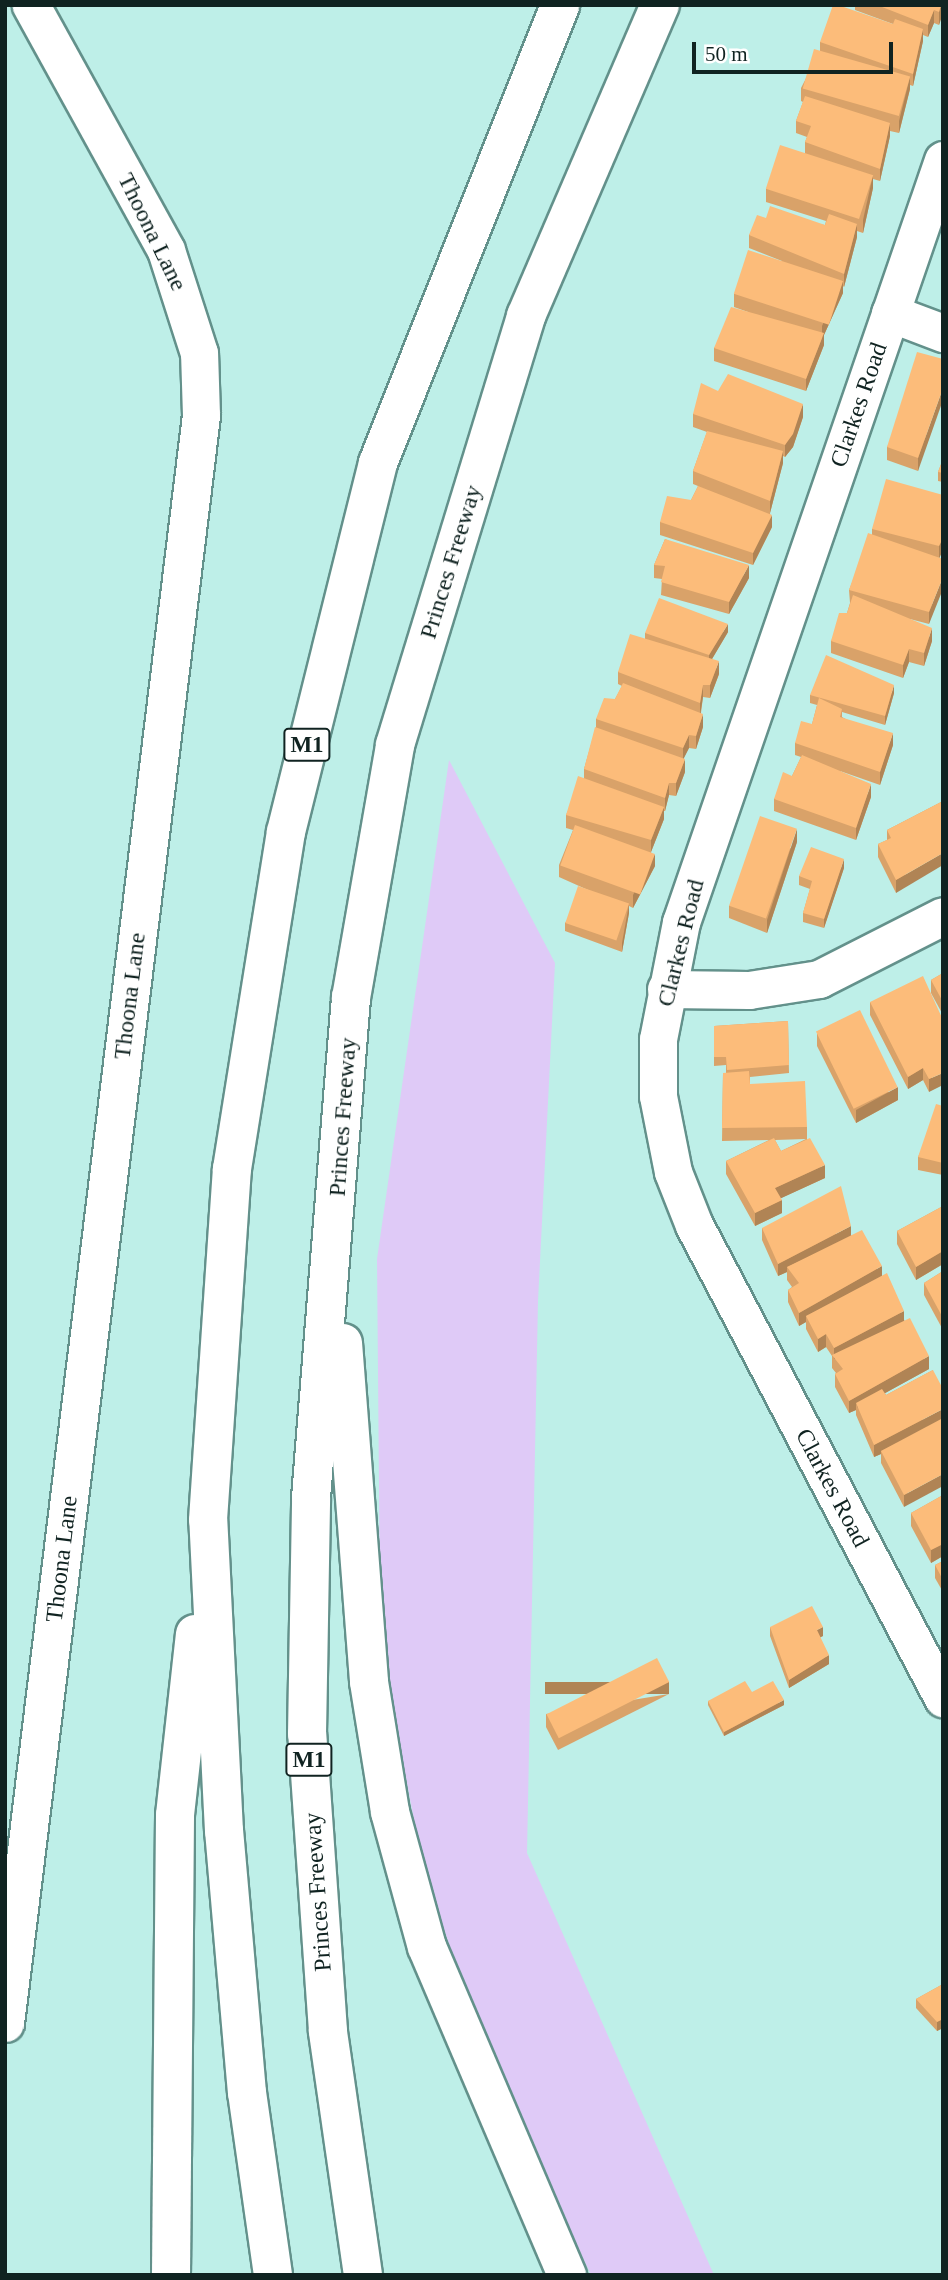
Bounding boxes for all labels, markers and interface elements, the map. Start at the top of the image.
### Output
scale bar [696,28,897,72]
text: 50 m [705,42,748,66]
street label: Thoona Lane [111,168,193,296]
street label: Clarkes Road [824,339,894,471]
street label: Princes Freeway [414,482,488,642]
road number: M1 [282,726,332,764]
street label: Clarkes Road [651,876,711,1010]
street label: Thoona Lane [108,931,152,1061]
street label: Princes Freeway [323,1037,363,1197]
street label: Clarkes Road [789,1424,875,1552]
street label: Thoona Lane [40,1494,84,1624]
road number: M1 [284,1740,334,1779]
street label: Princes Freeway [298,1812,338,1972]

